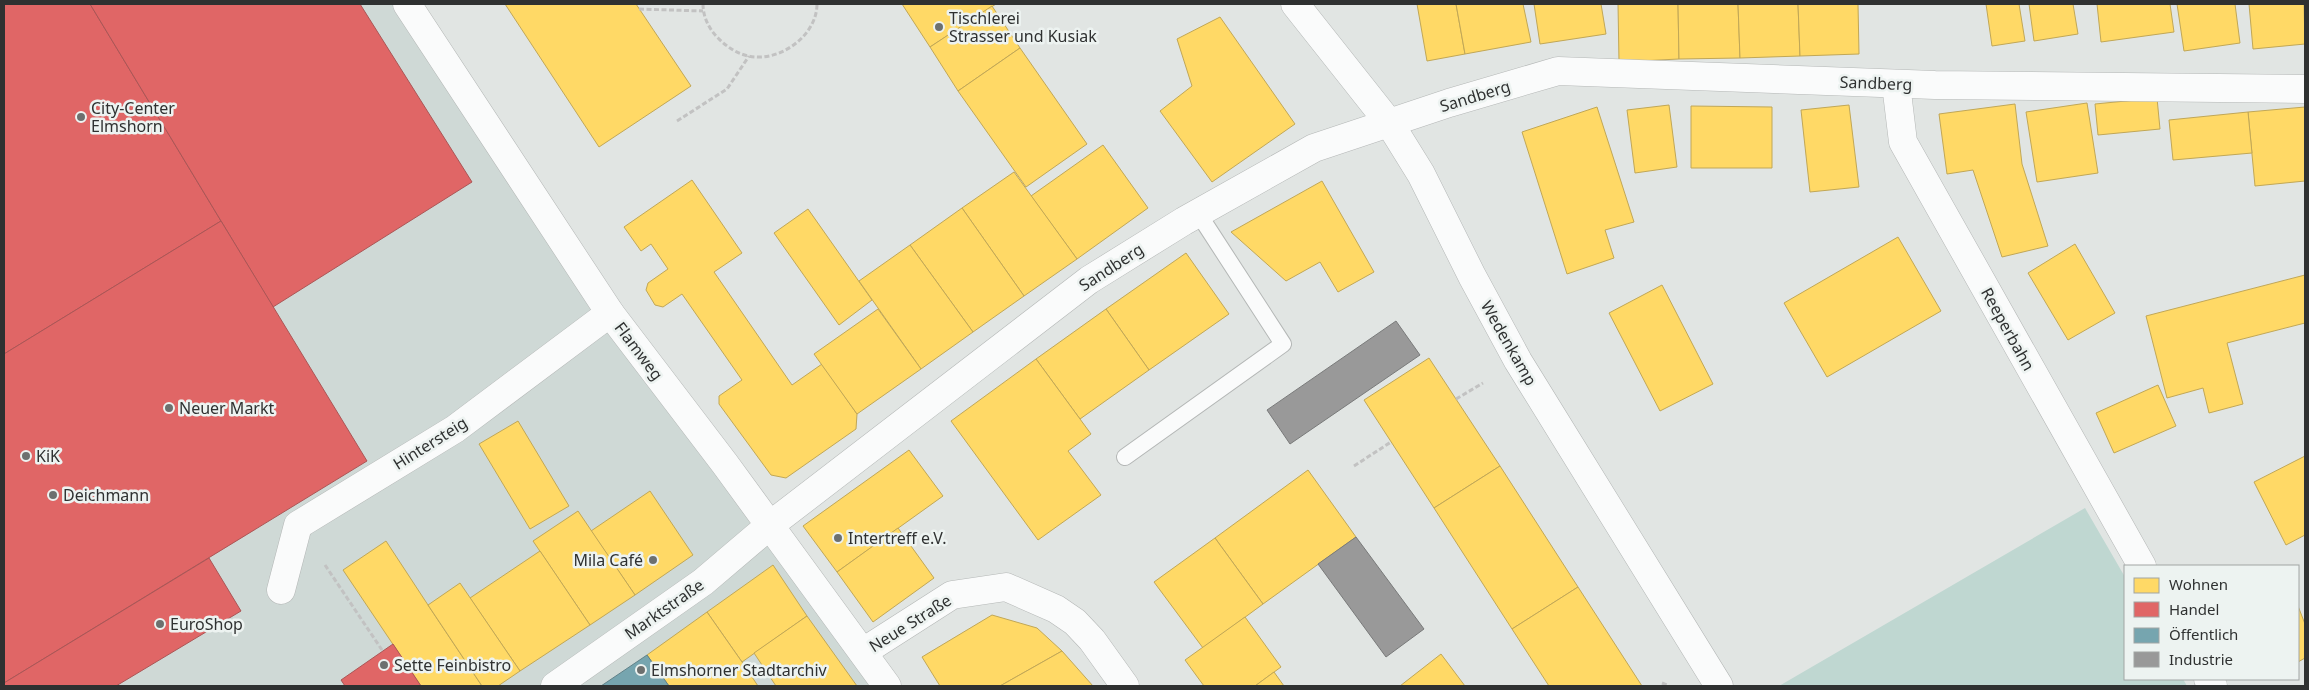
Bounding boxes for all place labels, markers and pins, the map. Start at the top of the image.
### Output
place label: Tischlerei Strasser und Kusiak [949,7,1097,47]
marker: Tischlerei Strasser und Kusiak [933,21,945,33]
place label: City-Center Elmshorn [91,97,175,137]
marker: City-Center Elmshorn [75,111,87,123]
place label: Neuer Markt [179,397,275,419]
marker: Neuer Markt [163,402,175,414]
place label: KiK [36,445,60,467]
marker: KiK [20,450,32,462]
place label: Deichmann [63,484,149,506]
marker: Deichmann [47,489,59,501]
place label: Intertreff e.V. [848,527,946,549]
marker: Intertreff e.V. [832,532,844,544]
place label: Mila Café [573,549,643,571]
marker: Mila Café [647,554,659,566]
place label: EuroShop [170,613,243,635]
marker: EuroShop [154,618,166,630]
place label: Sette Feinbistro [394,654,511,676]
marker: Sette Feinbistro [378,659,390,671]
place label: Elmshorner Stadtarchiv [651,659,828,681]
marker: Elmshorner Stadtarchiv [635,664,647,676]

